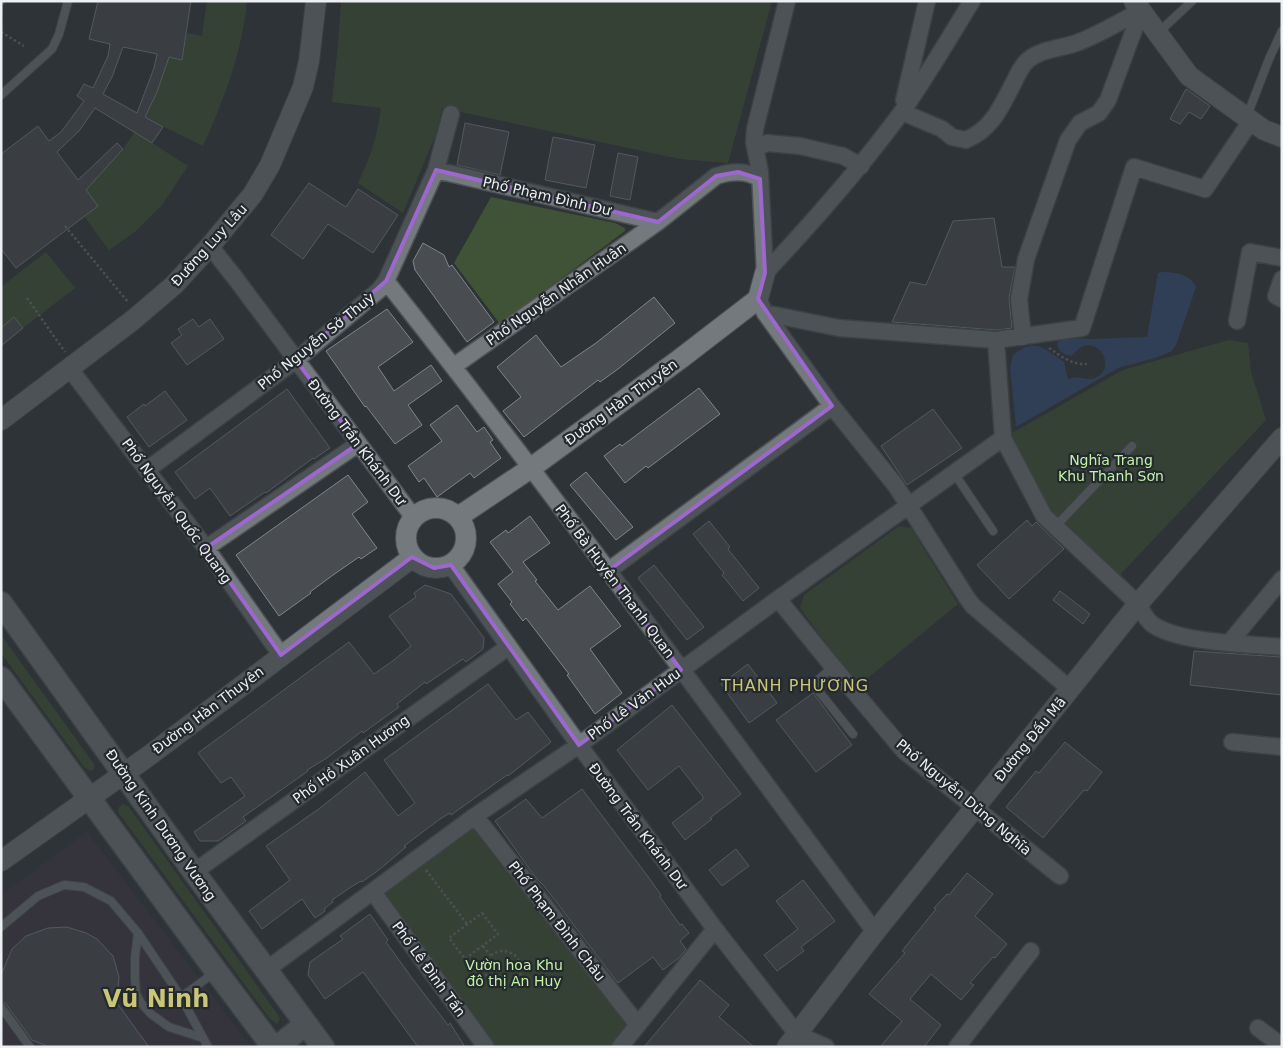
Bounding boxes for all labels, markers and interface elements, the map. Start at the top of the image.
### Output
street label: Phố Phạm Đình Dư [481,173,614,219]
street label: Đường Luy Lâu [168,201,250,289]
street label: Phố Nguyễn Nhân Huân [483,240,629,348]
street label: Phố Nguyễn Sở Thuỳ [255,289,377,393]
street label: Đường Hàn Thuyên [562,356,680,448]
street label: Đường Trần Khánh Dư [305,376,410,509]
street label: Phố Nguyễn Quốc Quang [119,435,235,587]
park label: Nghĩa Trang Khu Thanh Sơn [1058,452,1164,484]
street label: Phố Bà Huyện Thanh Quan [552,501,678,661]
street label: Đường Hàn Thuyên [149,663,267,757]
street label: Phố Lê Văn Hưu [585,665,683,743]
district label: THANH PHƯƠNG [720,676,869,695]
street label: Đường Đấu Mã [991,694,1069,784]
street label: Phố Hồ Xuân Hương [290,711,412,807]
street label: Phố Nguyễn Dũng Nghĩa [893,736,1035,858]
street label: Đường Kinh Dương Vương [103,746,219,904]
street label: Đường Trần Khánh Dư [586,760,691,893]
street label: Phố Phạm Đình Châu [505,858,609,984]
street label: Phố Lê Đình Tấn [389,918,469,1020]
park label: Vườn hoa Khu đô thị An Huy [465,957,563,989]
district label: Vũ Ninh [103,985,209,1013]

